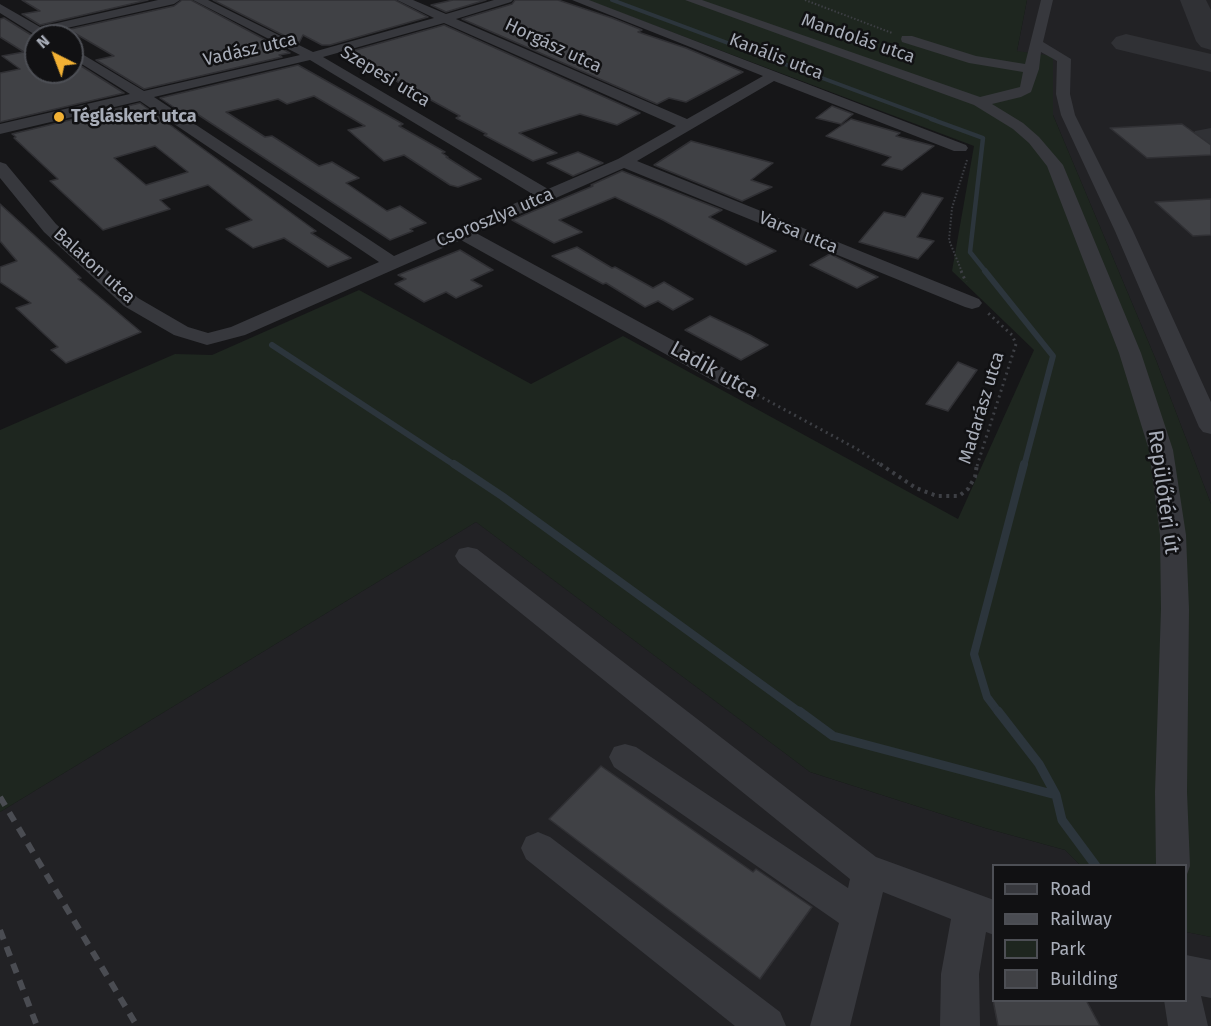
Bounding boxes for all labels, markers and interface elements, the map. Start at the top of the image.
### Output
street label: Mandolás utca [798,9,918,69]
street label: Horgász utca [501,14,605,78]
north arrow [24,24,84,84]
street label: Vadász utca [201,29,299,71]
street label: Kanális utca [726,29,826,85]
text: N [33,31,53,52]
street label: Szepesi utca [336,42,434,112]
place label: Tégláskert utca [71,106,197,128]
marker: Tégláskert utca [52,110,66,124]
street label: Csoroszlya utca [433,184,557,252]
street label: Varsa utca [755,207,841,259]
street label: Balaton utca [49,224,139,308]
street label: Ladik utca [665,336,763,406]
street label: Madarász utca [955,349,1009,467]
street label: Repülőtéri út [1142,428,1184,556]
legend [992,864,1187,1002]
text: Road [1050,878,1092,900]
text: Railway [1050,908,1112,930]
text: Park [1050,938,1085,960]
text: Building [1050,968,1117,990]

